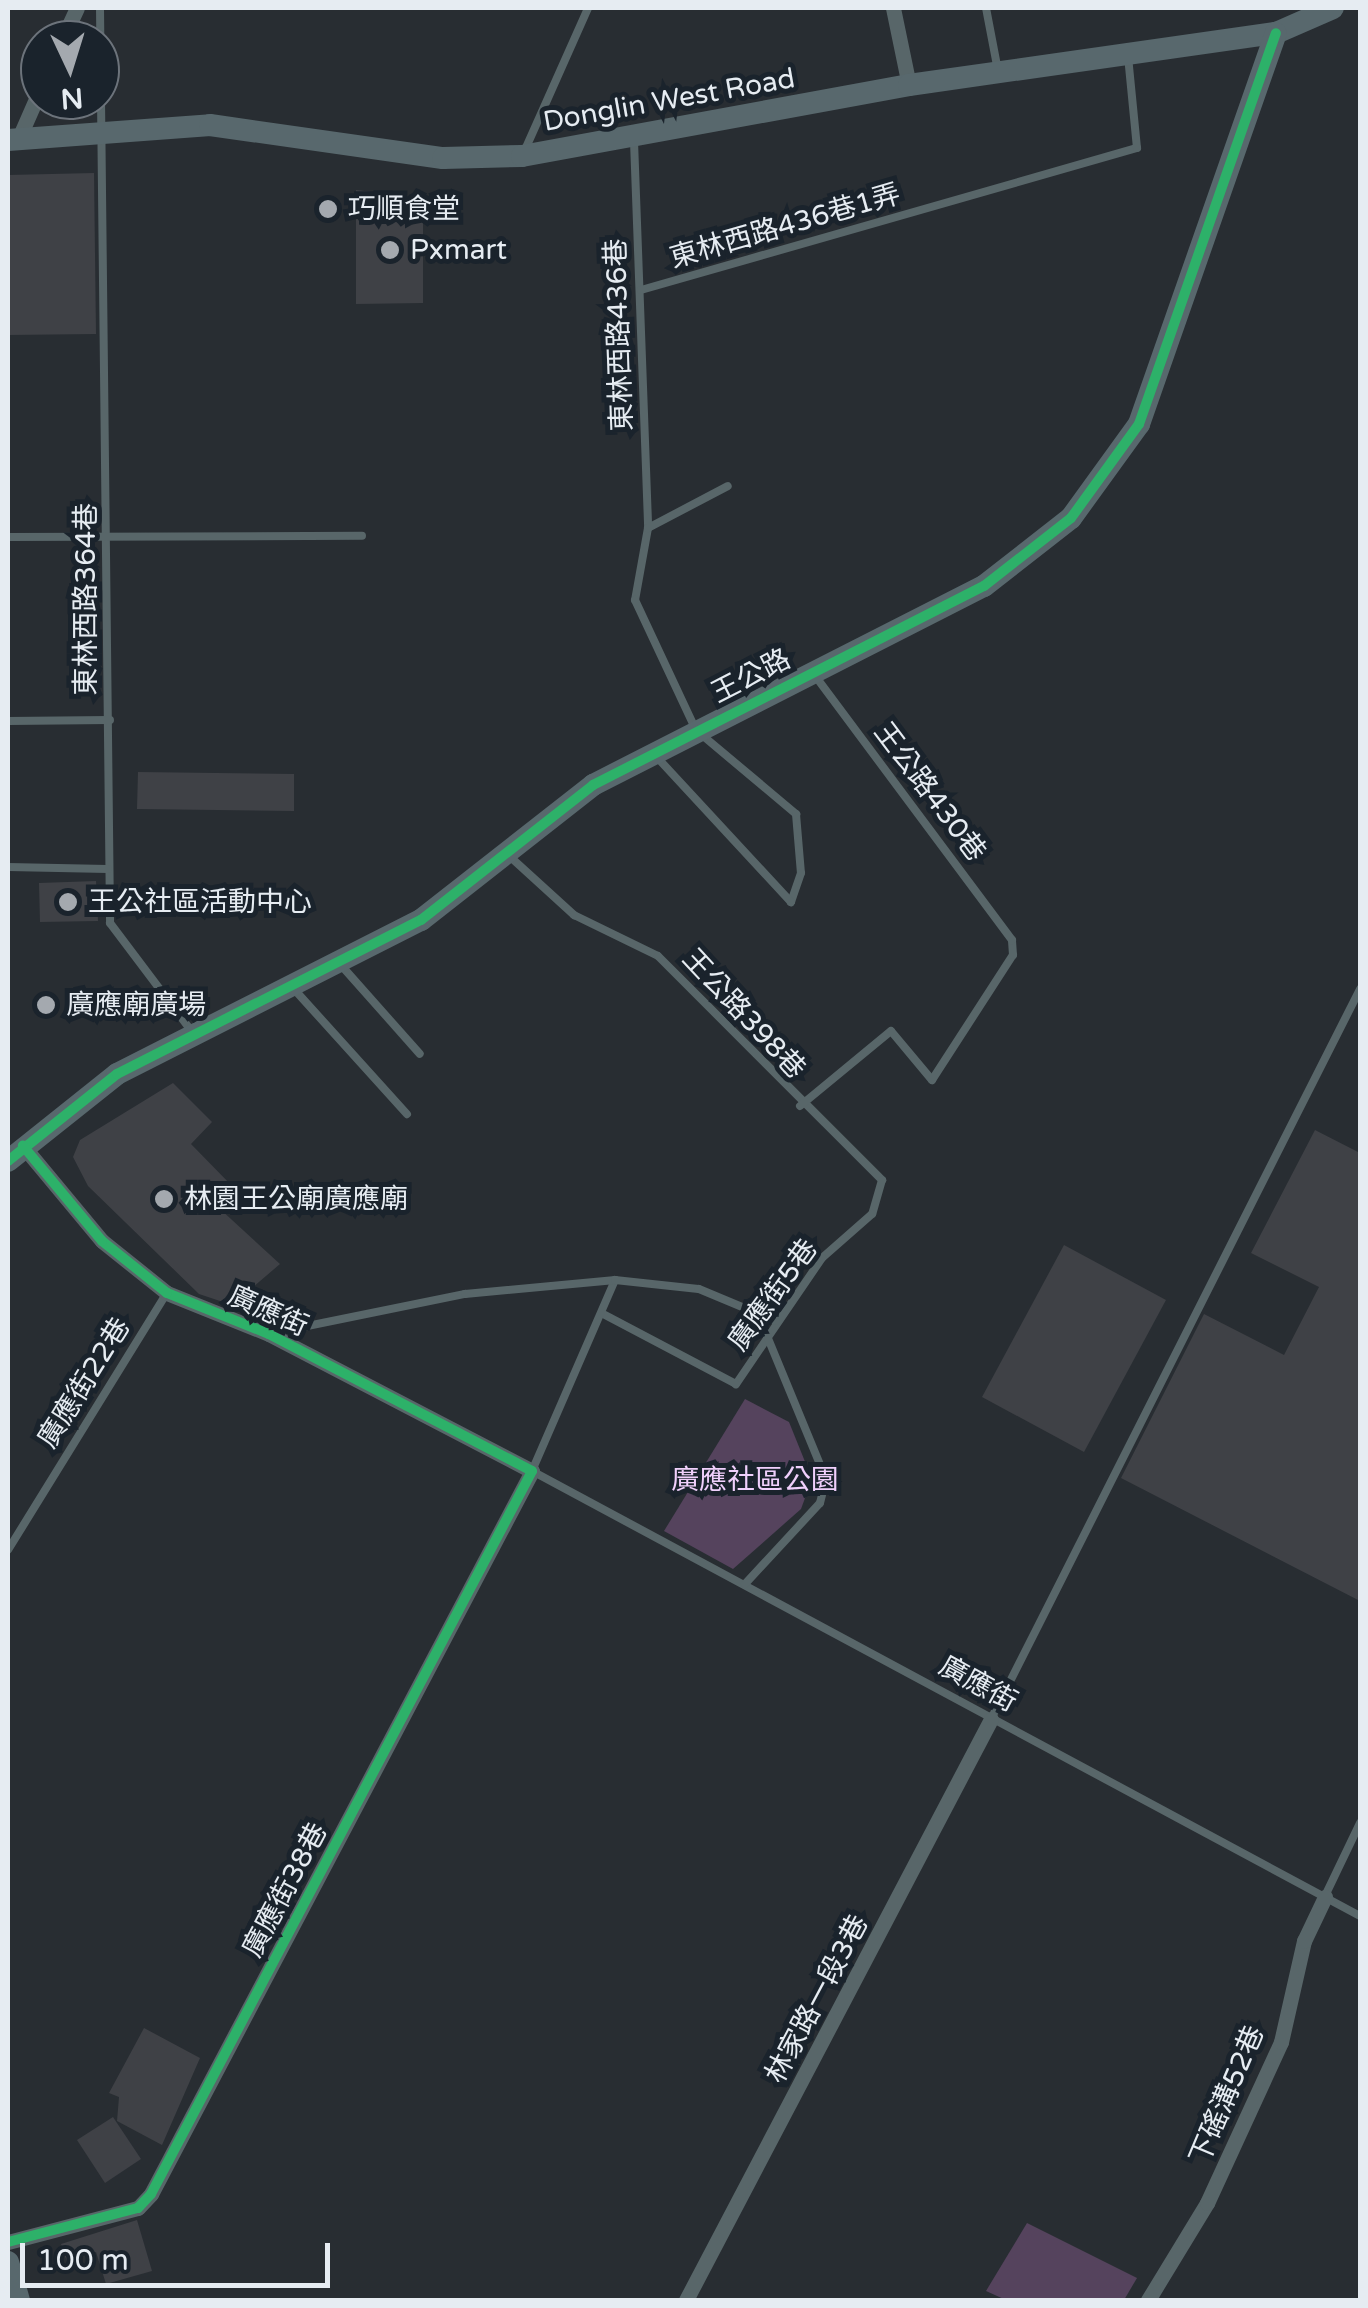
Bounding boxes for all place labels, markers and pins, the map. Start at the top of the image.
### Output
place label: 巧順食堂 [348,192,460,226]
marker: 巧順食堂 [317,198,339,220]
place label: Pxmart [410,233,507,267]
marker: Pxmart [379,239,401,261]
place label: 王公社區活動中心 [88,885,312,919]
marker: 王公社區活動中心 [57,891,79,913]
place label: 廣應廟廣場 [66,988,206,1022]
marker: 廣應廟廣場 [35,994,57,1016]
place label: 林園王公廟廣應廟 [184,1182,408,1216]
marker: 林園王公廟廣應廟 [153,1188,175,1210]

